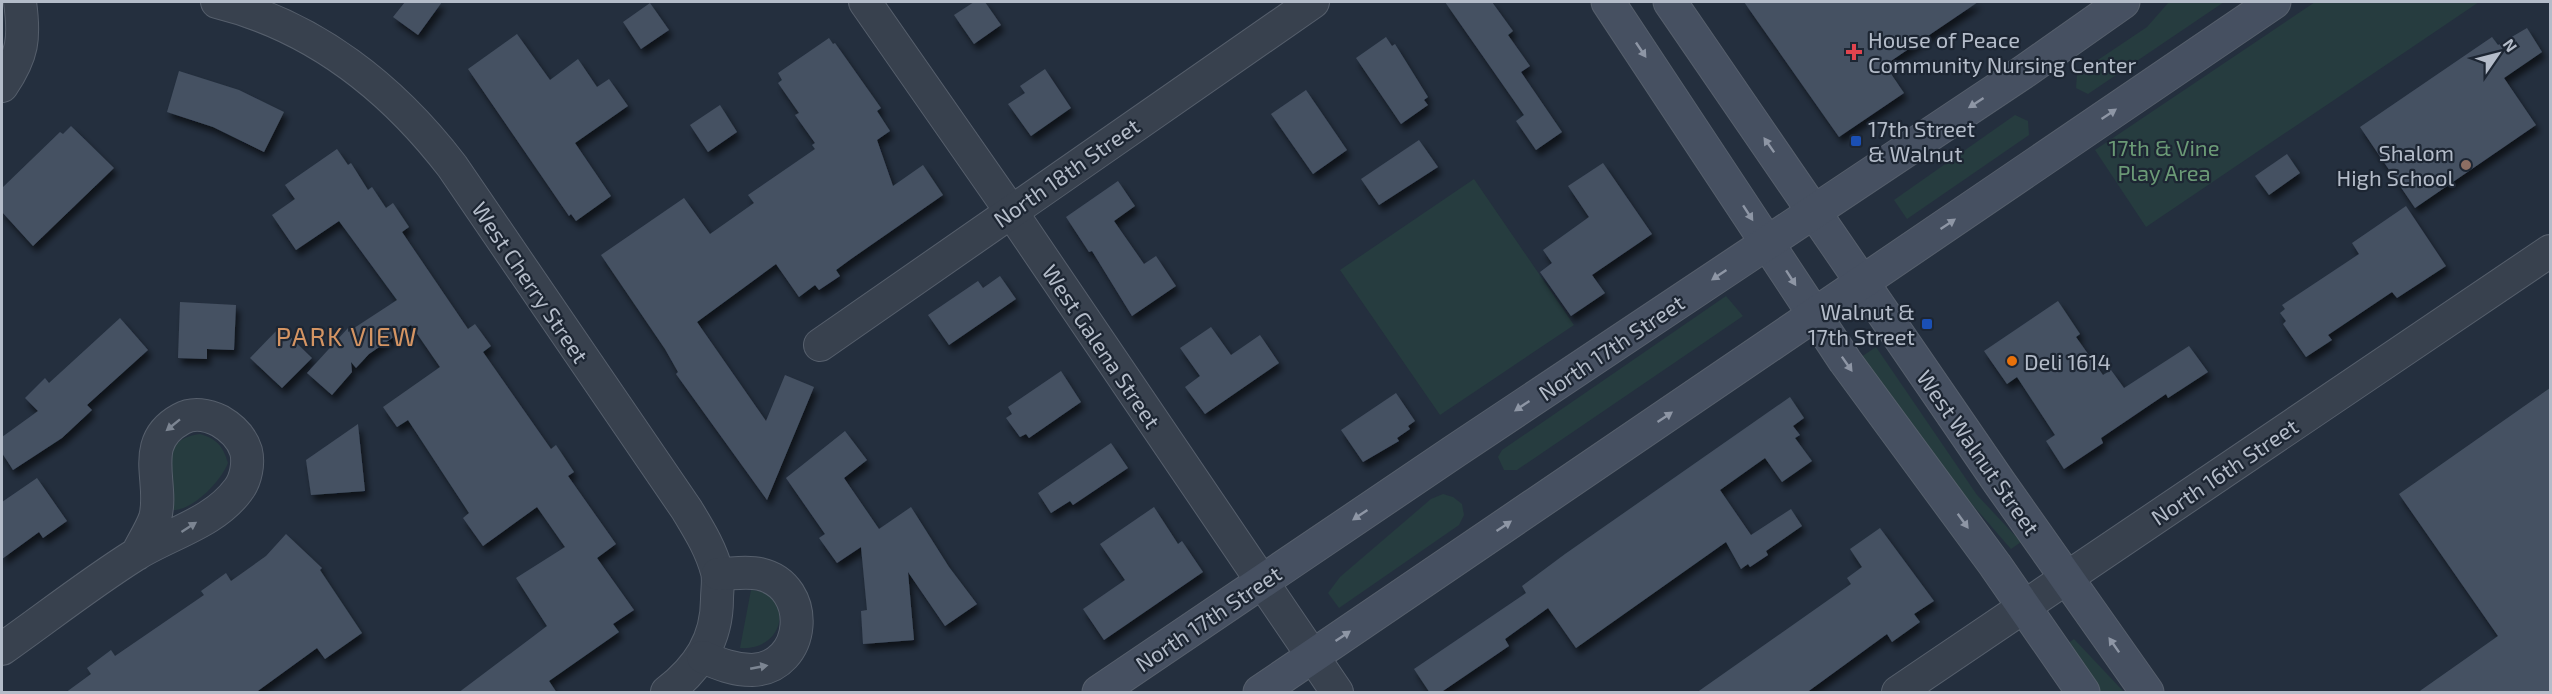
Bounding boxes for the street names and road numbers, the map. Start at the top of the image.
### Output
street label: North 18th Street [988,112,1144,232]
street label: West Cherry Street [467,197,595,367]
street label: West Galena Street [1038,259,1166,433]
street label: North 17th Street [1533,289,1689,405]
street label: West Walnut Street [1912,365,2046,539]
street label: North 16th Street [2146,412,2302,530]
street label: North 17th Street [1130,560,1286,676]

